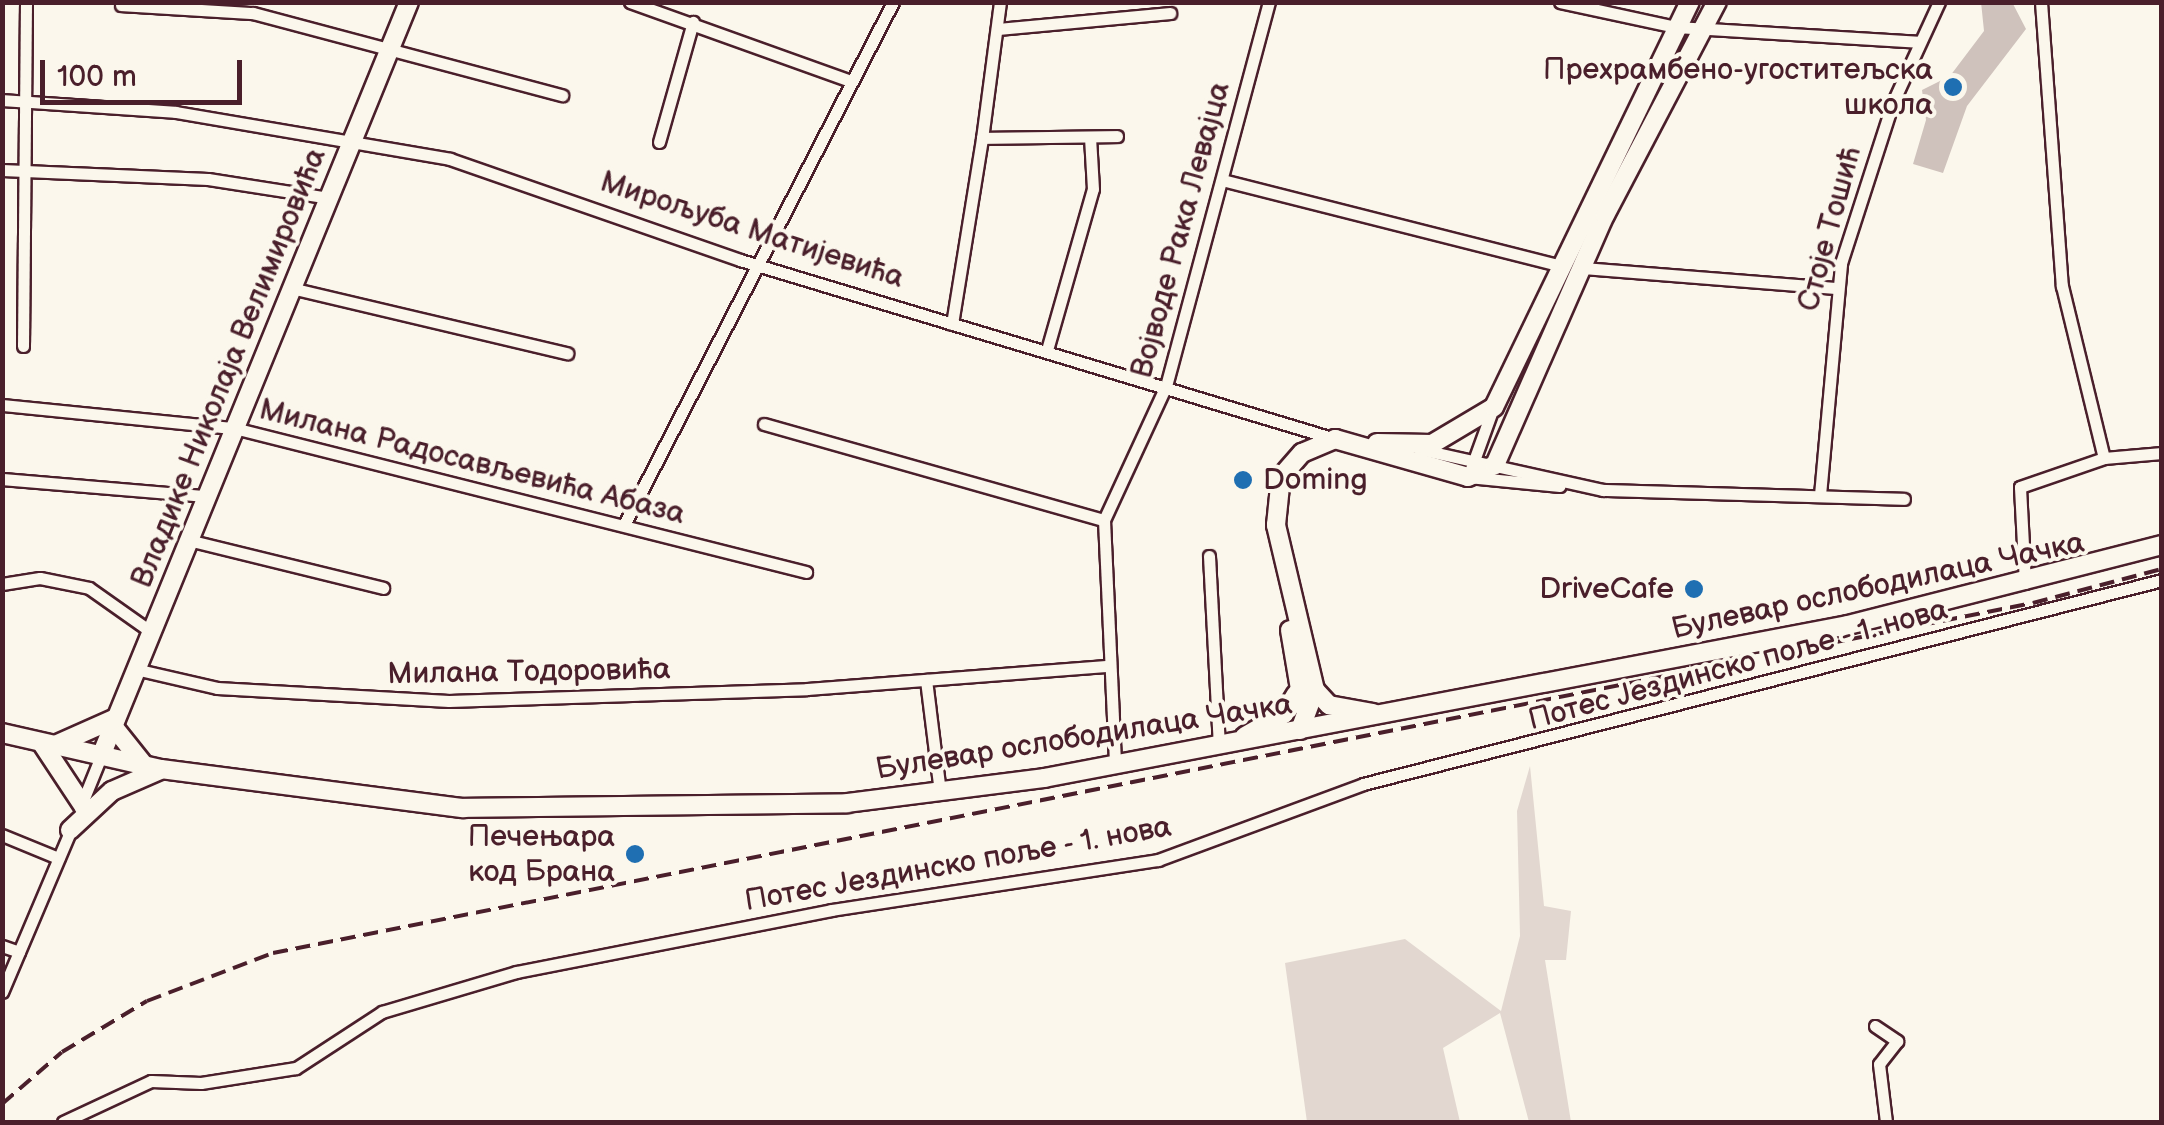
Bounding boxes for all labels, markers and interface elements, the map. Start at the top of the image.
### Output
scale bar [45,40,248,102]
place label: Прехрамбено-угоститељска школа [1543,52,1933,122]
text: 100 m [57,59,137,95]
marker: Прехрамбено-угоститељска школа [1942,76,1964,98]
street label: Војводе Рака Левајца [1124,78,1238,382]
street label: Владике Николаја Велимировића [124,143,334,593]
street label: Стоје Тошић [1791,143,1869,315]
street label: Мирољуба Матијевића [596,164,908,296]
street label: Милана Радосављевића Абаза [256,392,688,532]
place label: Doming [1263,462,1368,498]
marker: Doming [1232,469,1254,491]
street label: Булевар ослободилаца Чачка [1668,525,2088,647]
place label: DriveCafe [1539,571,1674,607]
marker: DriveCafe [1683,578,1705,600]
street label: Потес Јездинско поље - 1. нова [1523,591,1953,739]
street label: Милана Тодоровића [387,652,671,692]
street label: Булевар ослободилаца Чачка [873,686,1295,788]
street label: Потес Јездинско поље - 1. нова [741,808,1175,920]
place label: Печењара код Брана [468,819,615,890]
marker: Печењара код Брана [624,843,646,865]

